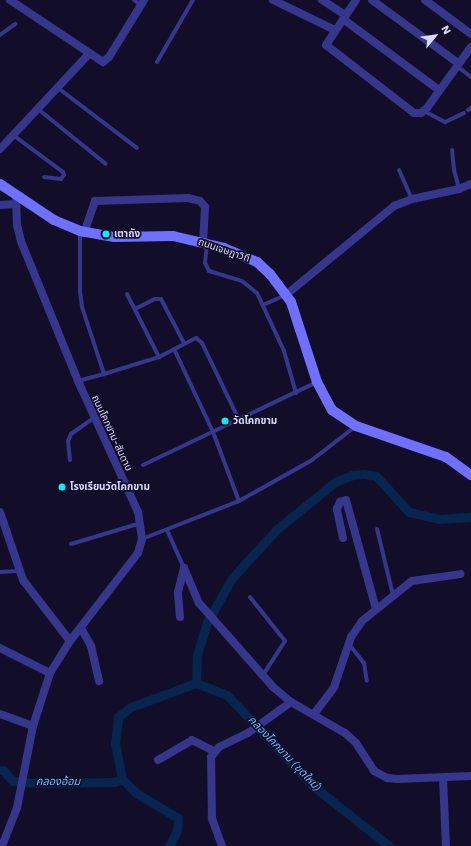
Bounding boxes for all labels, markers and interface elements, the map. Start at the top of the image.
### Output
north arrow [415,16,455,56]
text: N [438,23,454,37]
place label: เตาถัง [114,228,140,240]
marker: เตาถัง [101,229,111,239]
street label: ถนนเจษฎาวิถี [197,236,251,264]
street label: ถนนโคกขาม-สันดาบ [89,393,135,473]
place label: วัดโคกขาม [233,415,277,427]
marker: วัดโคกขาม [220,416,230,426]
place label: โรงเรียนวัดโคกขาม [70,481,150,493]
marker: โรงเรียนวัดโคกขาม [57,482,67,492]
water label: คลองโคกขาม (ขุดใหม่) [245,714,323,794]
water label: คลองอ้อม [36,775,80,789]

